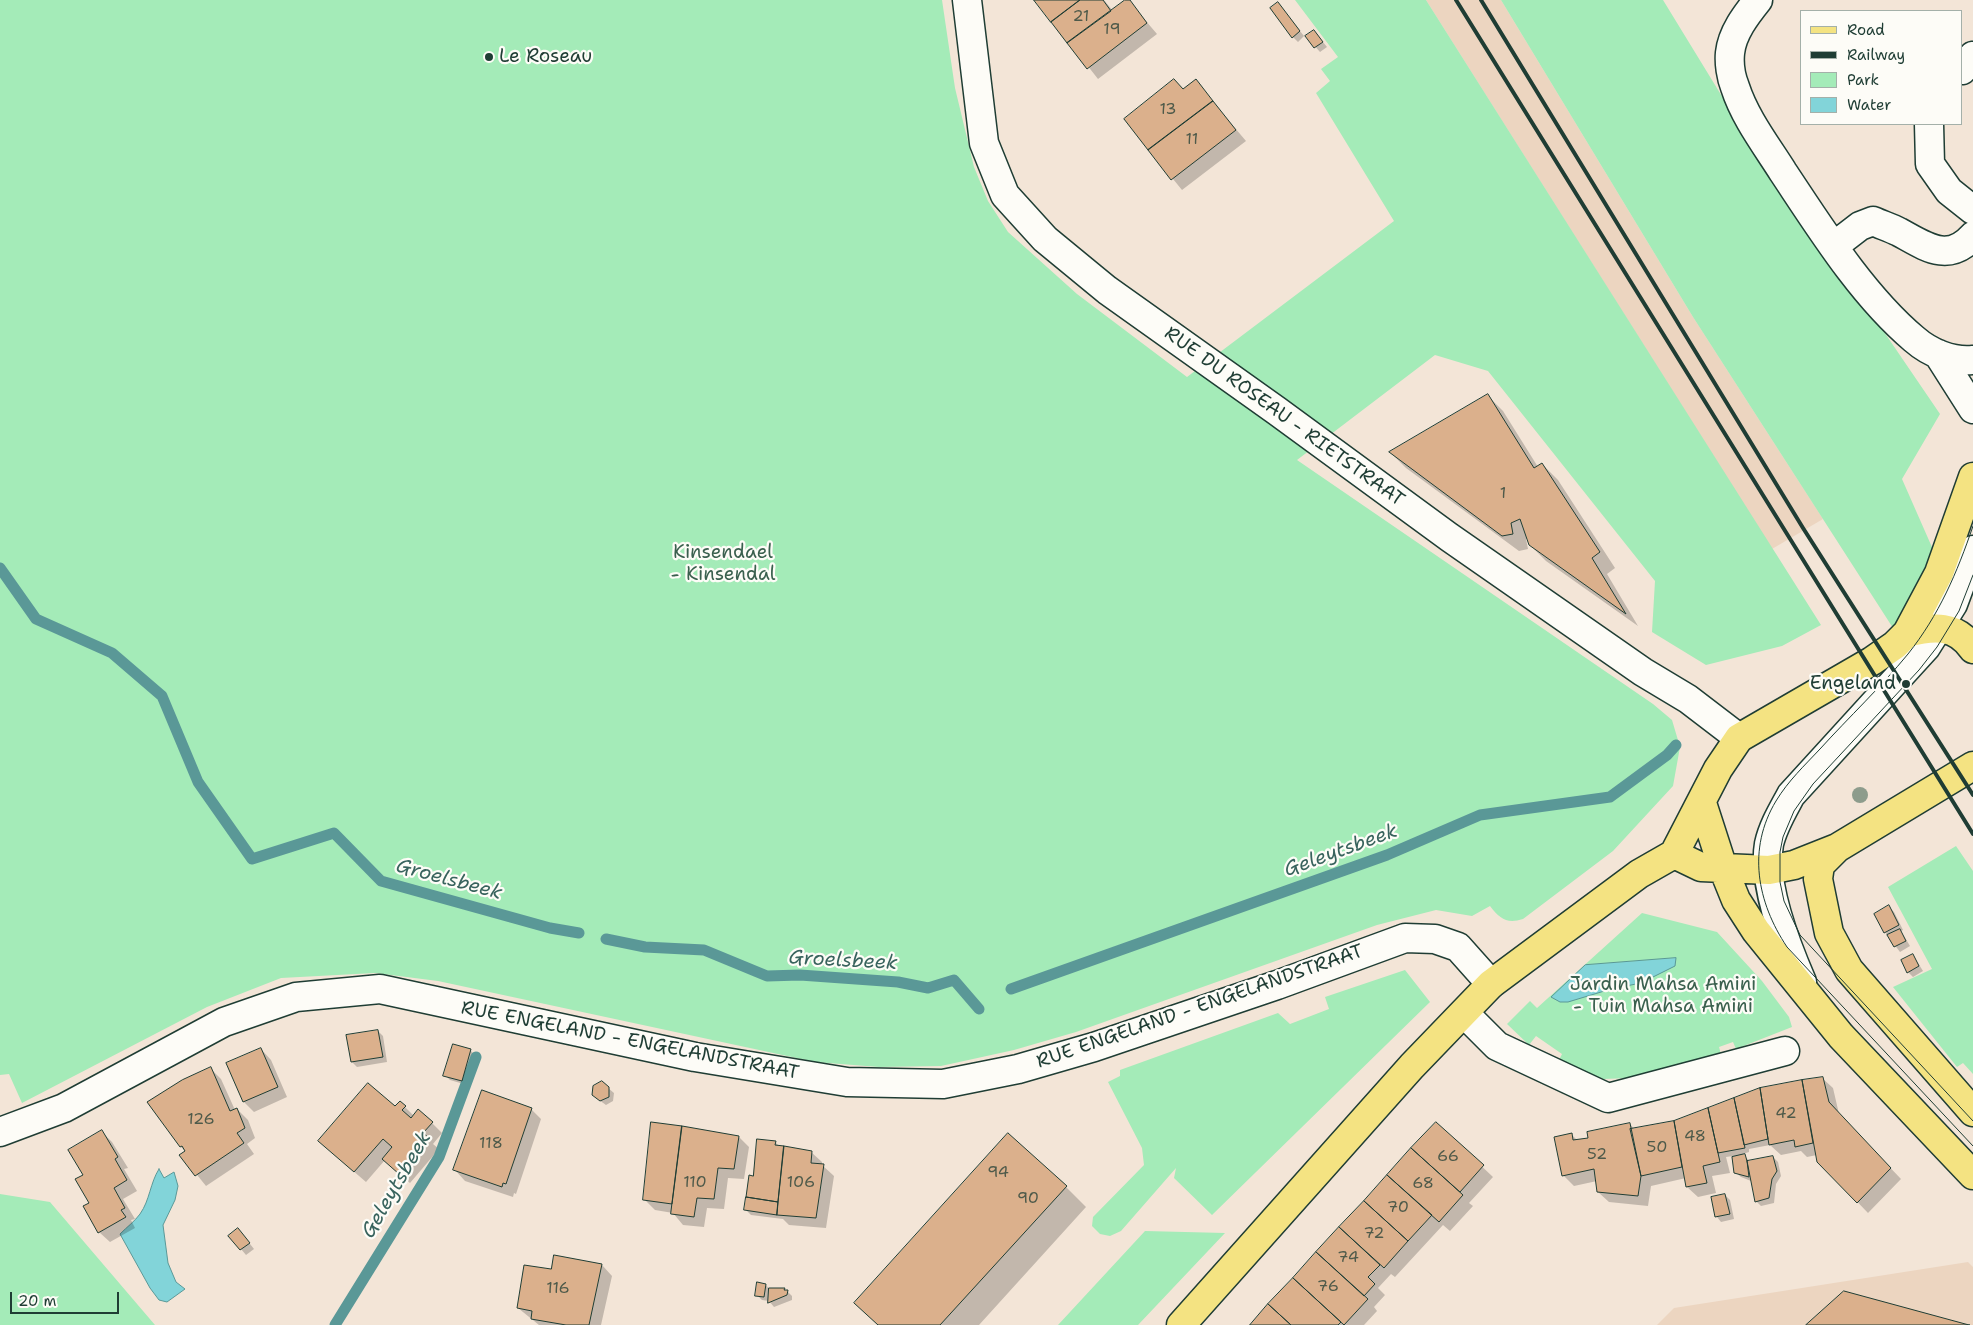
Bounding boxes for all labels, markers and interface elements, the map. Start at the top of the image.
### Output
house number: 21 [1072,7,1090,27]
legend [1800,10,1963,125]
house number: 19 [1103,20,1121,40]
text: Road [1847,20,1885,40]
text: Railway [1847,45,1905,65]
place label: Le Roseau [499,46,592,68]
marker: Le Roseau [483,51,495,63]
text: Park [1847,70,1879,90]
text: Water [1847,95,1891,115]
house number: 13 [1159,100,1177,120]
house number: 11 [1186,130,1198,150]
street label: RUE DU ROSEAU - RIETSTRAAT [1159,322,1409,512]
house number: 1 [1500,484,1506,504]
park label: Kinsendael - Kinsendal [670,542,776,586]
place label: Engeland [1810,673,1896,695]
marker: Engeland [1900,678,1912,690]
water label: Geleytsbeek [1281,819,1401,883]
water label: Groelsbeek [393,854,505,906]
street label: RUE ENGELAND - ENGELANDSTRAAT [1034,940,1366,1074]
water label: Groelsbeek [788,946,898,976]
park label: Jardin Mahsa Amini - Tuin Mahsa Amini [1569,974,1757,1018]
street label: RUE ENGELAND - ENGELANDSTRAAT [459,997,801,1085]
house number: 42 [1775,1104,1797,1124]
house number: 126 [187,1110,215,1130]
water label: Geleytsbeek [357,1127,437,1243]
house number: 48 [1684,1127,1706,1147]
house number: 118 [479,1134,503,1154]
house number: 50 [1647,1138,1667,1158]
house number: 52 [1587,1145,1607,1165]
house number: 66 [1437,1147,1459,1167]
house number: 94 [987,1163,1009,1183]
house number: 110 [683,1173,707,1193]
house number: 106 [787,1173,815,1193]
house number: 68 [1412,1174,1434,1194]
house number: 90 [1017,1189,1039,1209]
house number: 70 [1387,1198,1409,1218]
house number: 72 [1363,1224,1385,1244]
house number: 74 [1337,1248,1359,1268]
house number: 76 [1317,1277,1339,1297]
house number: 116 [546,1279,570,1299]
scale bar [12,1282,121,1314]
text: 20 m [18,1291,57,1311]

